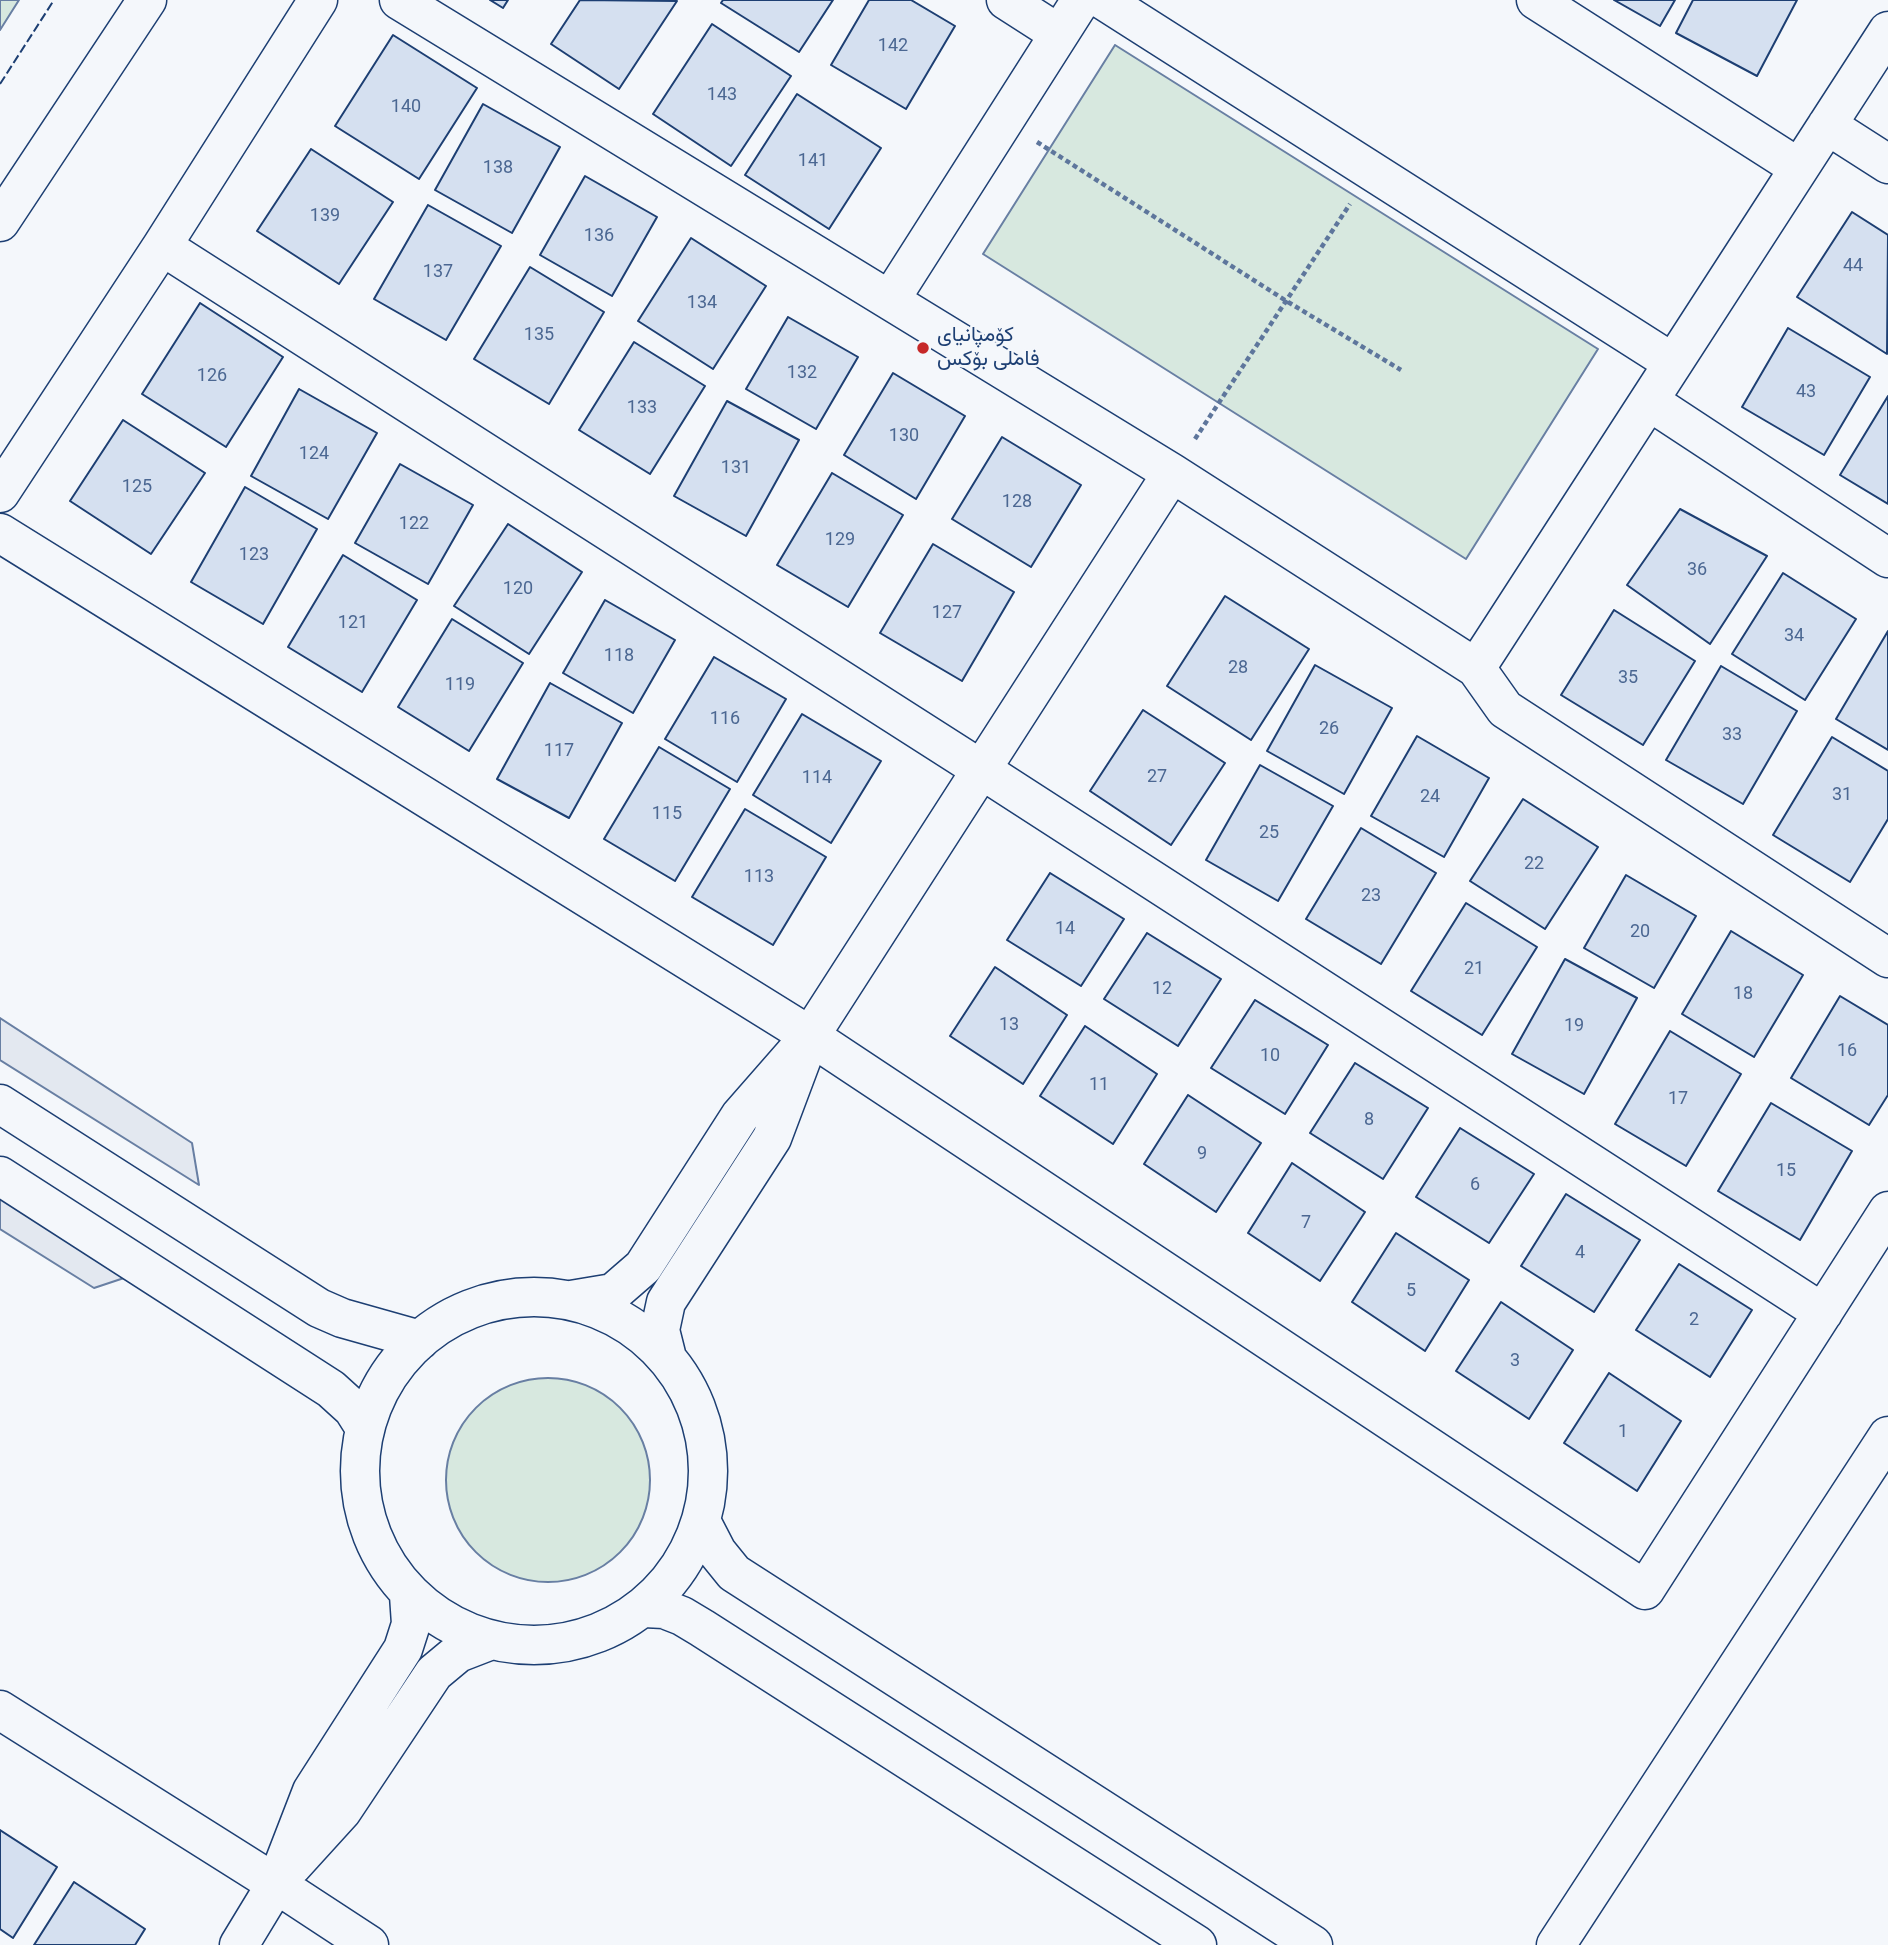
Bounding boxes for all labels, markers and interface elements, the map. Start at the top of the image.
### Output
house number: 142 [878,35,908,57]
house number: 143 [707,84,737,106]
house number: 140 [391,96,421,118]
house number: 141 [798,150,828,172]
house number: 138 [483,157,513,179]
house number: 139 [310,205,340,227]
house number: 136 [584,225,614,247]
house number: 44 [1843,255,1863,277]
house number: 137 [423,261,453,283]
house number: 134 [687,292,717,314]
place label: کۆمپانیای فاملی بۆکس [937,323,1040,373]
house number: 135 [524,324,554,346]
marker: کۆمپانیای فاملی بۆکس [915,340,931,356]
house number: 132 [787,362,817,384]
house number: 126 [197,365,227,387]
house number: 43 [1796,381,1816,403]
house number: 133 [627,397,657,419]
house number: 130 [889,425,919,447]
house number: 124 [299,443,329,465]
house number: 131 [721,457,751,479]
house number: 125 [122,476,152,498]
house number: 128 [1002,491,1032,513]
house number: 122 [399,513,429,535]
house number: 129 [825,529,855,551]
house number: 123 [239,544,269,566]
house number: 36 [1687,559,1707,581]
house number: 120 [503,578,533,600]
house number: 127 [932,602,962,624]
house number: 121 [338,612,368,634]
house number: 34 [1784,625,1804,647]
house number: 118 [604,645,634,667]
house number: 28 [1228,657,1248,679]
house number: 35 [1618,667,1638,689]
house number: 119 [445,674,475,696]
house number: 116 [710,708,740,730]
house number: 26 [1319,718,1339,740]
house number: 33 [1722,724,1742,746]
house number: 117 [544,740,574,762]
house number: 27 [1147,766,1167,788]
house number: 114 [802,767,832,789]
house number: 31 [1832,784,1852,806]
house number: 24 [1420,786,1440,808]
house number: 115 [652,803,682,825]
house number: 25 [1259,822,1279,844]
house number: 22 [1524,853,1544,875]
house number: 113 [744,866,774,888]
house number: 23 [1361,885,1381,907]
house number: 14 [1055,918,1075,940]
house number: 20 [1630,921,1650,943]
house number: 21 [1464,958,1484,980]
house number: 12 [1152,978,1172,1000]
house number: 18 [1733,983,1753,1005]
house number: 13 [999,1014,1019,1036]
house number: 19 [1564,1015,1584,1037]
house number: 16 [1837,1040,1857,1062]
house number: 10 [1260,1045,1280,1067]
house number: 11 [1089,1074,1109,1096]
house number: 17 [1668,1088,1688,1110]
house number: 8 [1364,1109,1374,1131]
house number: 9 [1197,1143,1207,1165]
house number: 15 [1776,1160,1796,1182]
house number: 6 [1470,1174,1480,1196]
house number: 7 [1301,1212,1311,1234]
house number: 4 [1575,1242,1585,1264]
house number: 5 [1406,1280,1416,1302]
house number: 2 [1689,1309,1699,1331]
house number: 3 [1510,1350,1520,1372]
house number: 1 [1618,1421,1628,1443]

